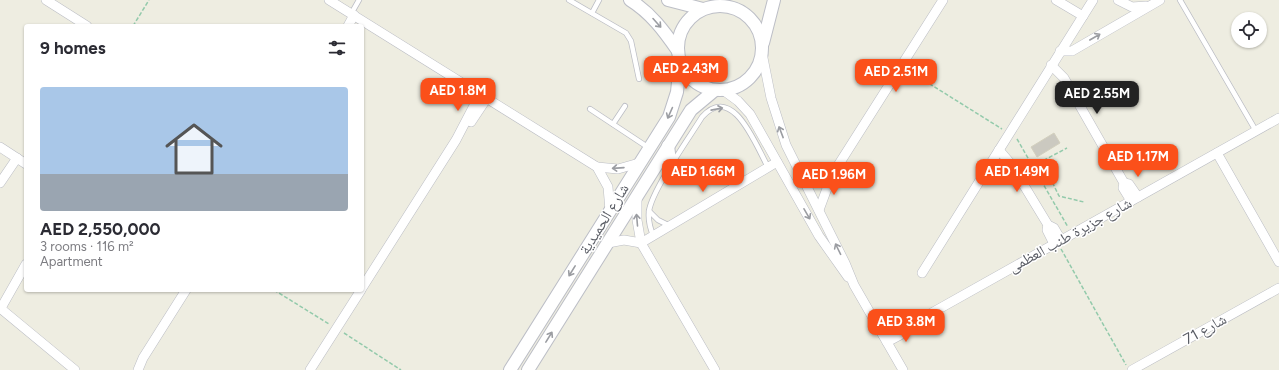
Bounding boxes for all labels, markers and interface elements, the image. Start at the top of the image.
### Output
map controls [1231,12,1267,48]
button: locate [1231,12,1267,48]
one-way arrow [652,18,662,28]
one-way arrow [1089,33,1101,41]
icon: filters [326,37,348,59]
text: 9 homes [40,38,106,58]
pin: AED 2.43M [640,56,732,90]
pin: AED 2.51M [850,59,942,93]
text: AED 2.43M [653,61,719,76]
text: AED 2.51M [864,64,928,79]
pin: AED 1.8M [417,78,499,112]
pin: AED 2.55M [1051,81,1143,115]
text: AED 1.8M [430,83,486,98]
text: AED 2.55M [1064,86,1130,101]
one-way arrow [710,104,723,112]
one-way arrow [666,107,673,119]
icon: home [158,113,230,185]
one-way arrow [777,127,785,139]
pin: AED 1.17M [1092,144,1184,178]
text: AED 1.17M [1107,149,1169,164]
pin: AED 1.66M [657,159,749,193]
pin: AED 1.49M [971,159,1063,193]
pin: AED 1.96M [788,162,880,196]
text: AED 1.66M [671,164,735,179]
text: AED 1.49M [985,164,1049,179]
one-way arrow [612,165,625,172]
text: AED 1.96M [802,167,866,182]
street label: شارع الحميدية [575,180,634,258]
street label: شارع جزيرة طنب العظمى [1005,194,1135,277]
one-way arrow [803,207,811,219]
one-way arrow [633,214,641,227]
text: AED 2,550,000 [40,219,161,239]
text: 3 rooms · 116 m² [40,239,134,254]
one-way arrow [834,243,842,255]
text: Apartment [40,254,103,269]
one-way arrow [568,265,576,276]
pin: AED 3.8M [865,309,947,343]
street label: شارع 71 [1180,310,1230,349]
text: AED 3.8M [877,314,935,329]
one-way arrow [545,332,553,343]

